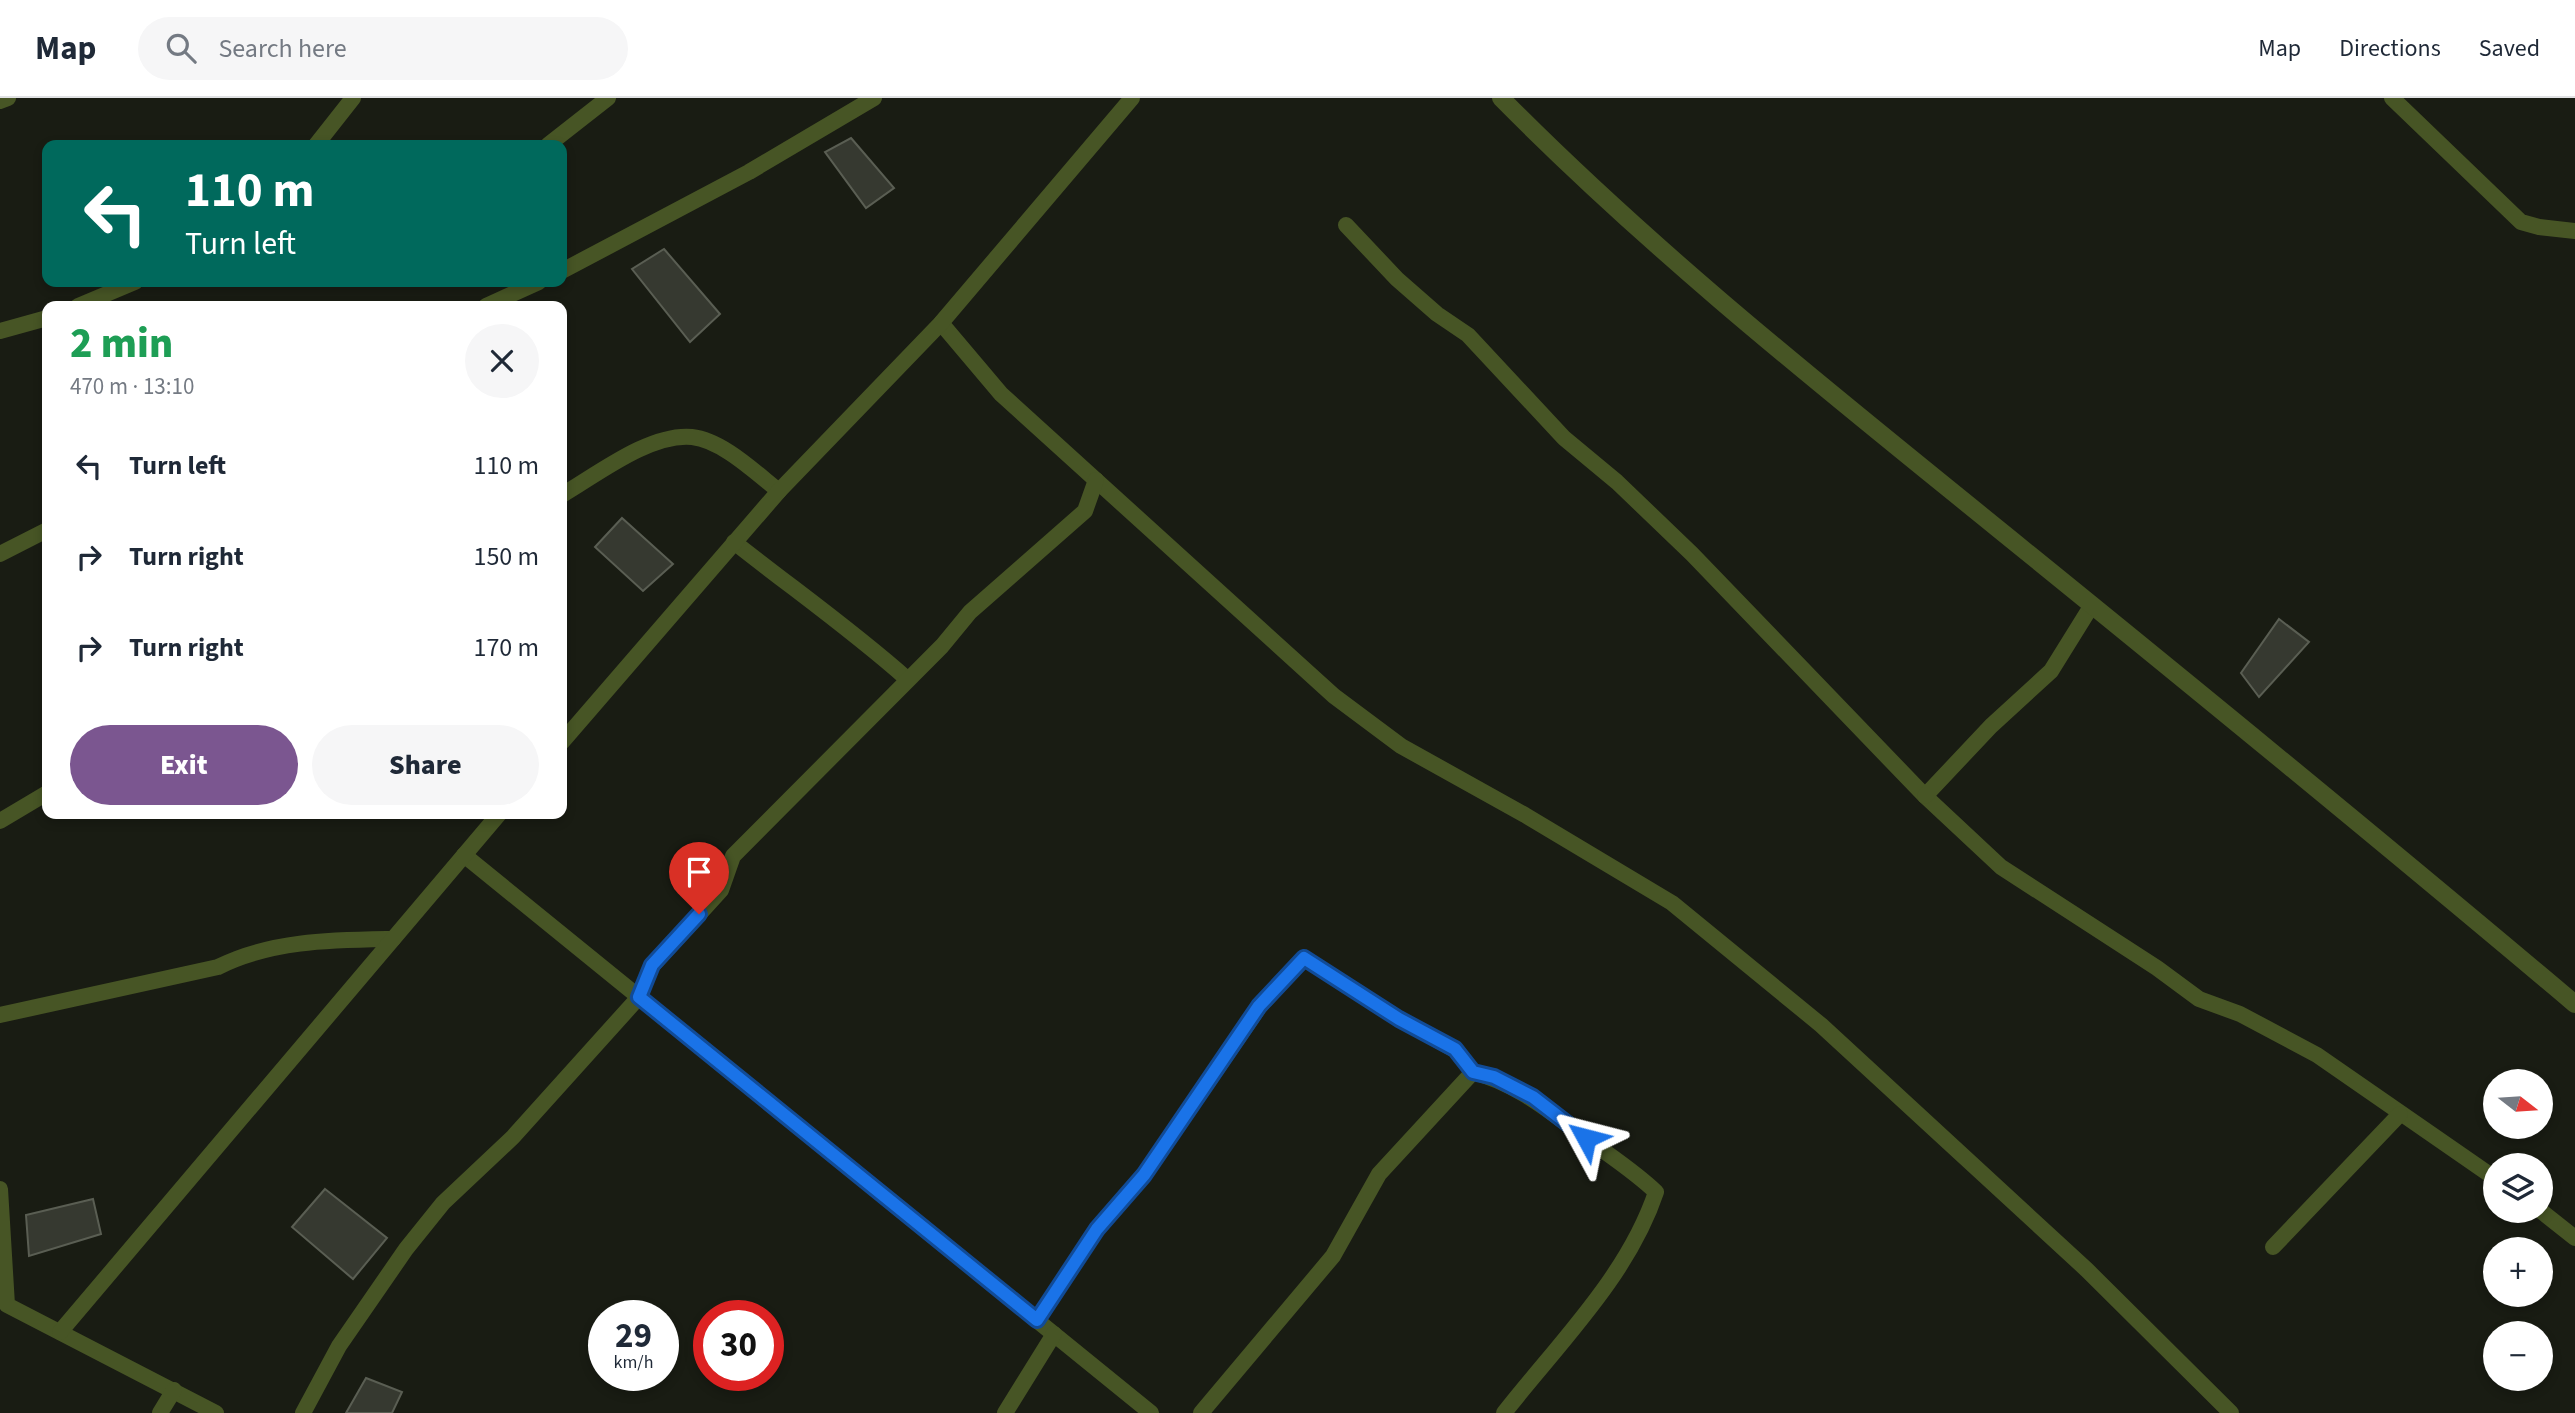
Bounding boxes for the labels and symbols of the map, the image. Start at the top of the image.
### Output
pin [669,842,729,914]
north arrow [2483,1069,2553,1139]
position arrow [1549,1101,1623,1175]
speed limit sign: 30 [693,1300,784,1391]

